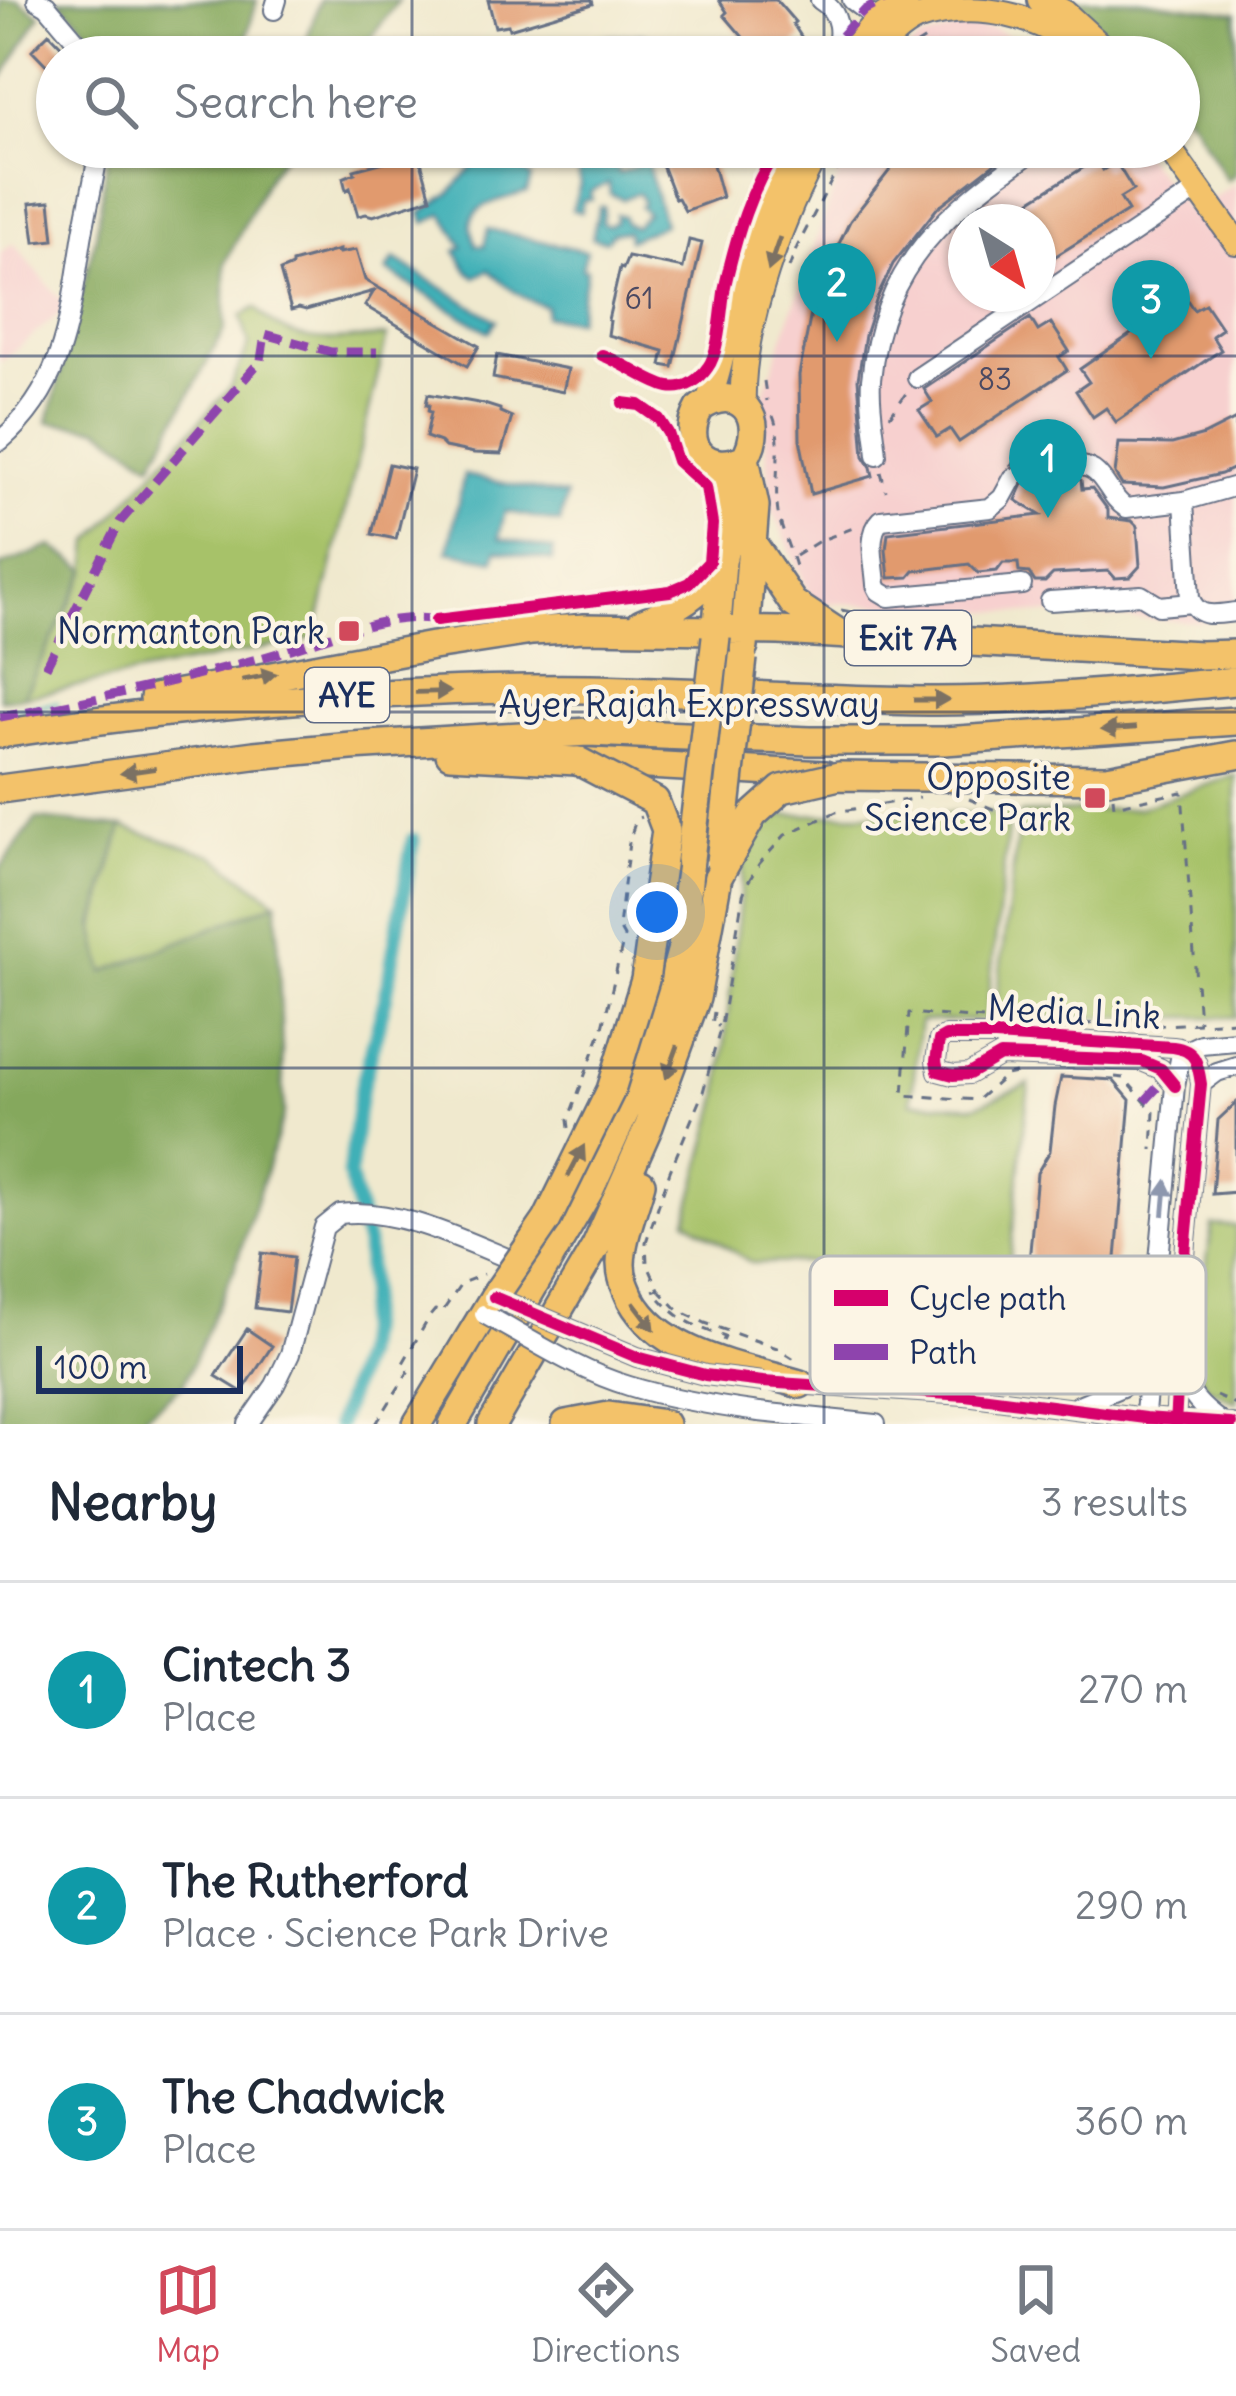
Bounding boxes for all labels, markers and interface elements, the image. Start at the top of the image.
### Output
search box [36,36,1200,168]
icon: search [78,69,144,135]
text: Search here [174,74,418,130]
north arrow [948,204,1056,312]
one-way arrow [763,236,782,273]
pin: 2 [798,243,876,342]
pin: 3 [1112,260,1190,359]
house number: 61 [624,279,654,317]
house number: 83 [978,360,1012,398]
pin: 1 [1009,419,1087,518]
place label: Normanton Park [57,609,325,654]
road number: Exit 7A [845,611,971,665]
marker: Normanton Park [336,618,362,644]
one-way arrow [240,667,278,686]
road number: AYE [305,668,389,722]
street label: Ayer Rajah Expressway [498,682,880,727]
one-way arrow [415,683,453,702]
one-way arrow [913,690,951,710]
one-way arrow [1099,720,1137,739]
place label: Opposite Science Park [864,755,1071,841]
one-way arrow [119,762,156,781]
marker: Opposite Science Park [1082,785,1108,811]
your location [627,882,687,942]
street label: Media Link [986,985,1162,1039]
one-way arrow [662,1044,681,1080]
one-way arrow [565,1144,585,1178]
one-way arrow [1156,1179,1175,1216]
legend [810,1256,1206,1394]
text: Cycle path [909,1277,1067,1319]
one-way arrow [632,1301,656,1332]
text: Path [909,1331,977,1373]
scale bar [36,1340,243,1393]
text: 100 m [54,1346,147,1388]
text: Nearby [48,1470,217,1534]
text: 3 results [1041,1478,1188,1527]
text: Cintech 3 [162,1637,351,1693]
text: 1 [79,1665,95,1714]
text: 270 m [1078,1665,1188,1714]
text: Place [162,1693,256,1742]
text: The Rutherford [162,1853,469,1909]
text: 2 [76,1881,98,1930]
text: 290 m [1075,1881,1188,1930]
text: Place · Science Park Drive [162,1909,609,1958]
text: The Chadwick [162,2069,445,2125]
text: 3 [76,2097,98,2146]
text: 360 m [1074,2097,1188,2146]
text: Place [162,2125,256,2174]
tab: Map [155,2257,221,2371]
tab: Directions [531,2257,680,2371]
tab: Saved [991,2257,1081,2371]

